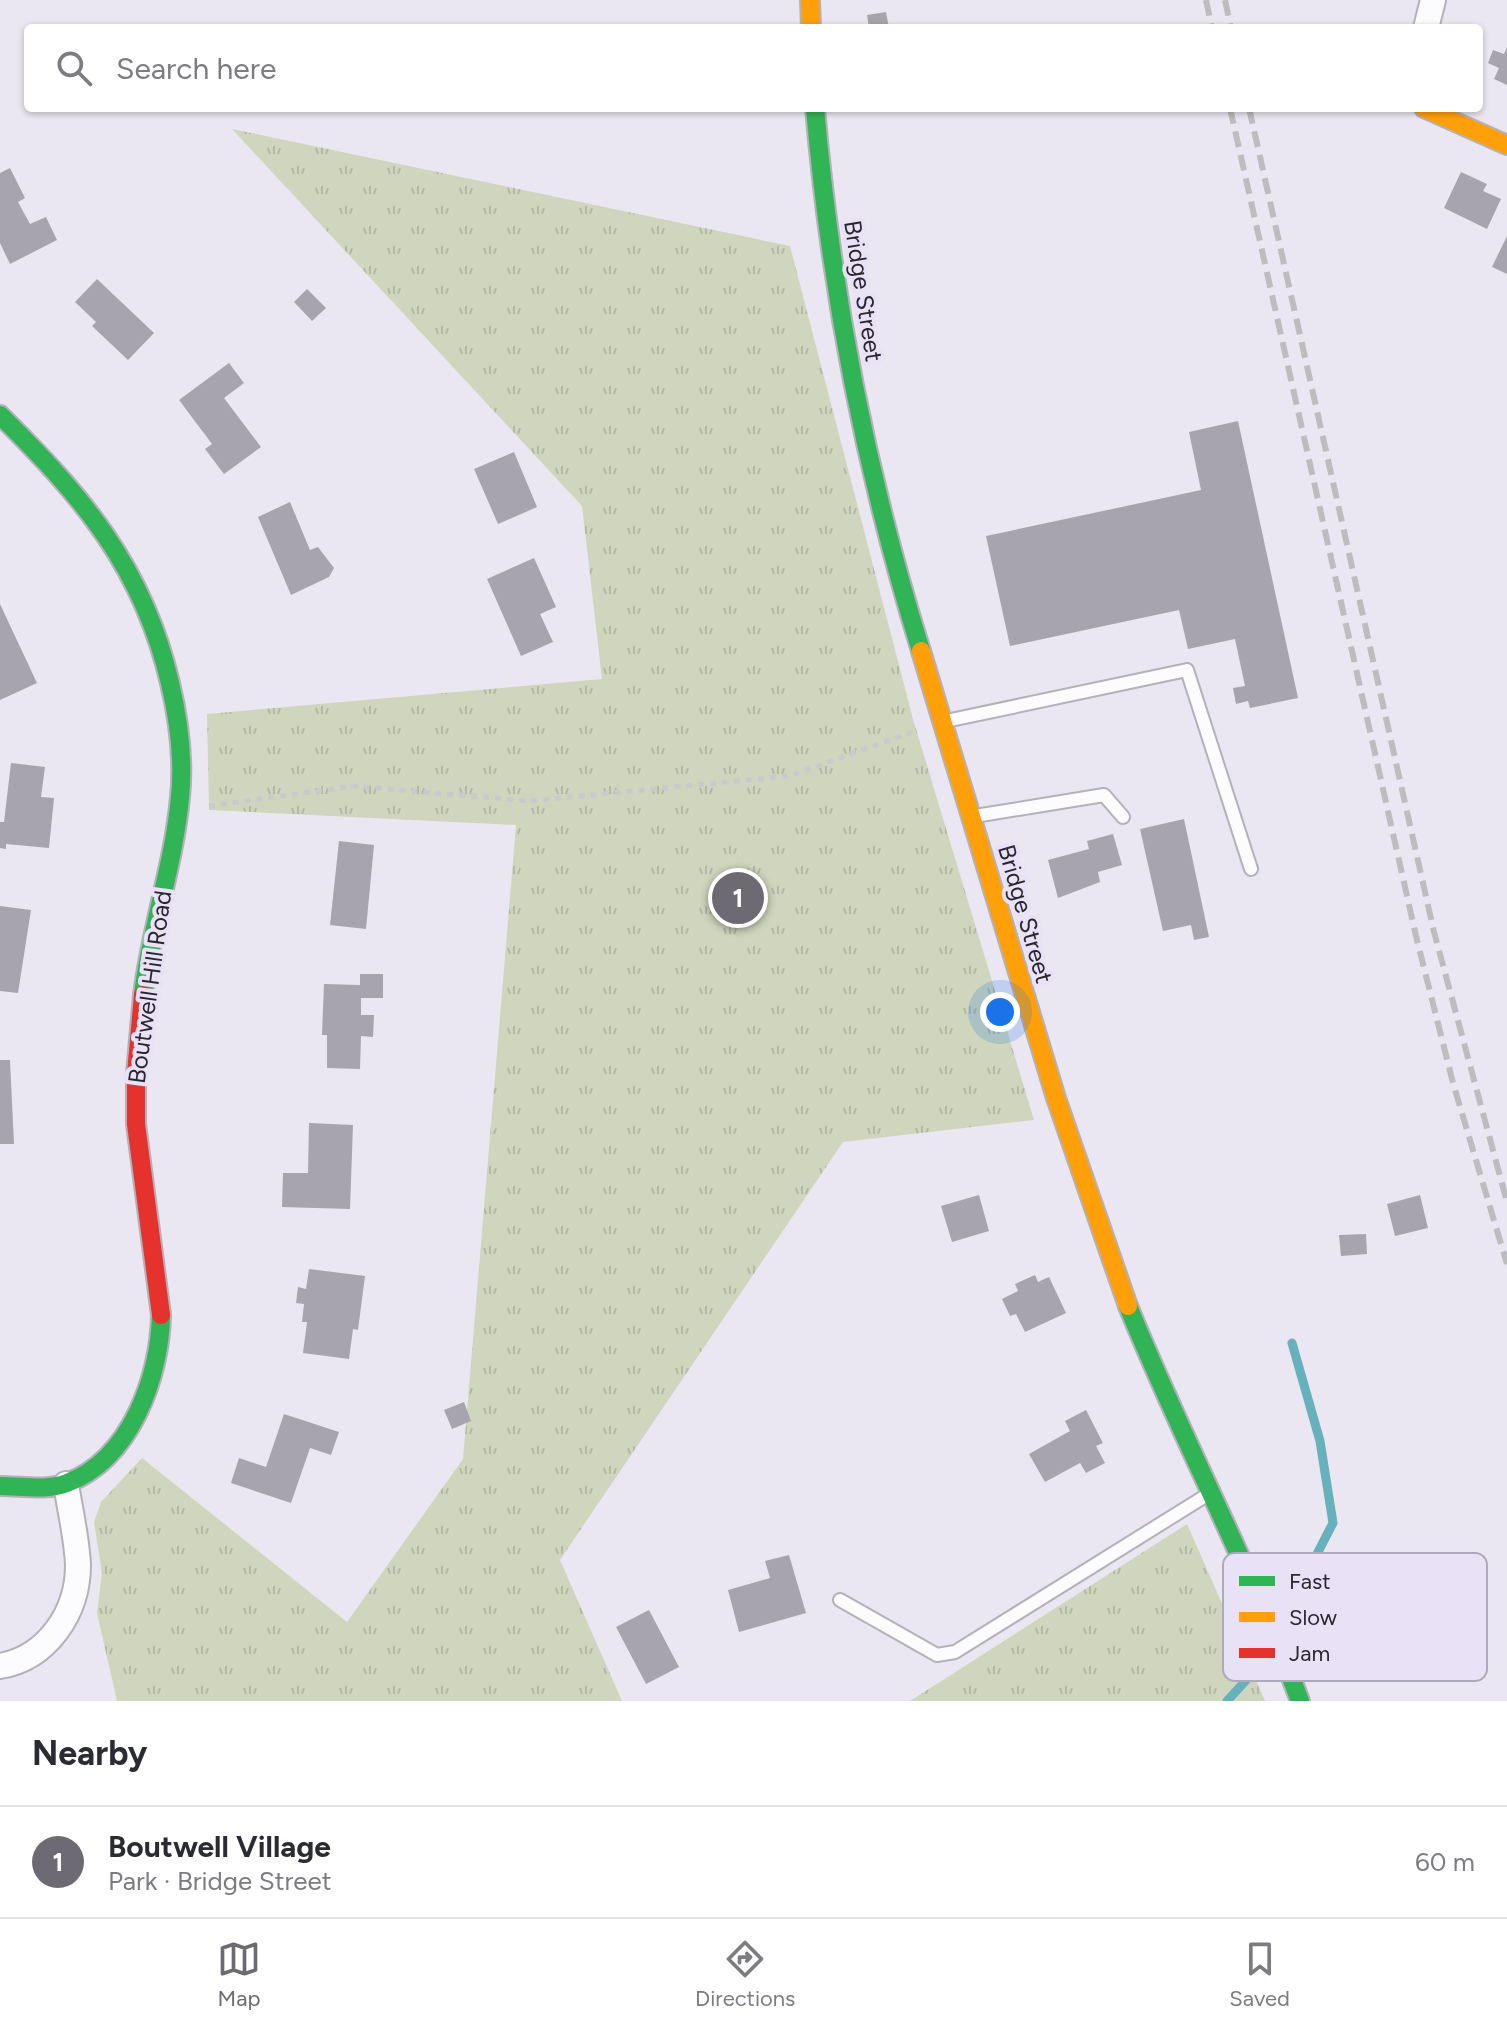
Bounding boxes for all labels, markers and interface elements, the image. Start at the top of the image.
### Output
search box [24,24,1483,112]
icon: search [52,46,96,90]
text: Search here [116,50,276,87]
street label: Bridge Street [838,218,889,364]
street label: Bridge Street [992,841,1059,986]
pin: 1 [712,868,764,928]
street label: Boutwell Hill Road [122,889,177,1085]
your location [980,992,1020,1032]
legend [1223,1553,1487,1681]
text: Fast [1289,1568,1331,1595]
text: Slow [1289,1604,1338,1631]
text: Jam [1289,1640,1330,1667]
text: Nearby [32,1733,147,1774]
text: Boutwell Village [108,1828,331,1865]
text: 1 [53,1846,63,1878]
text: 60 m [1415,1846,1475,1878]
text: Park · Bridge Street [108,1865,332,1897]
tab: Map [217,1937,261,2012]
tab: Directions [695,1937,795,2012]
tab: Saved [1229,1937,1290,2012]

